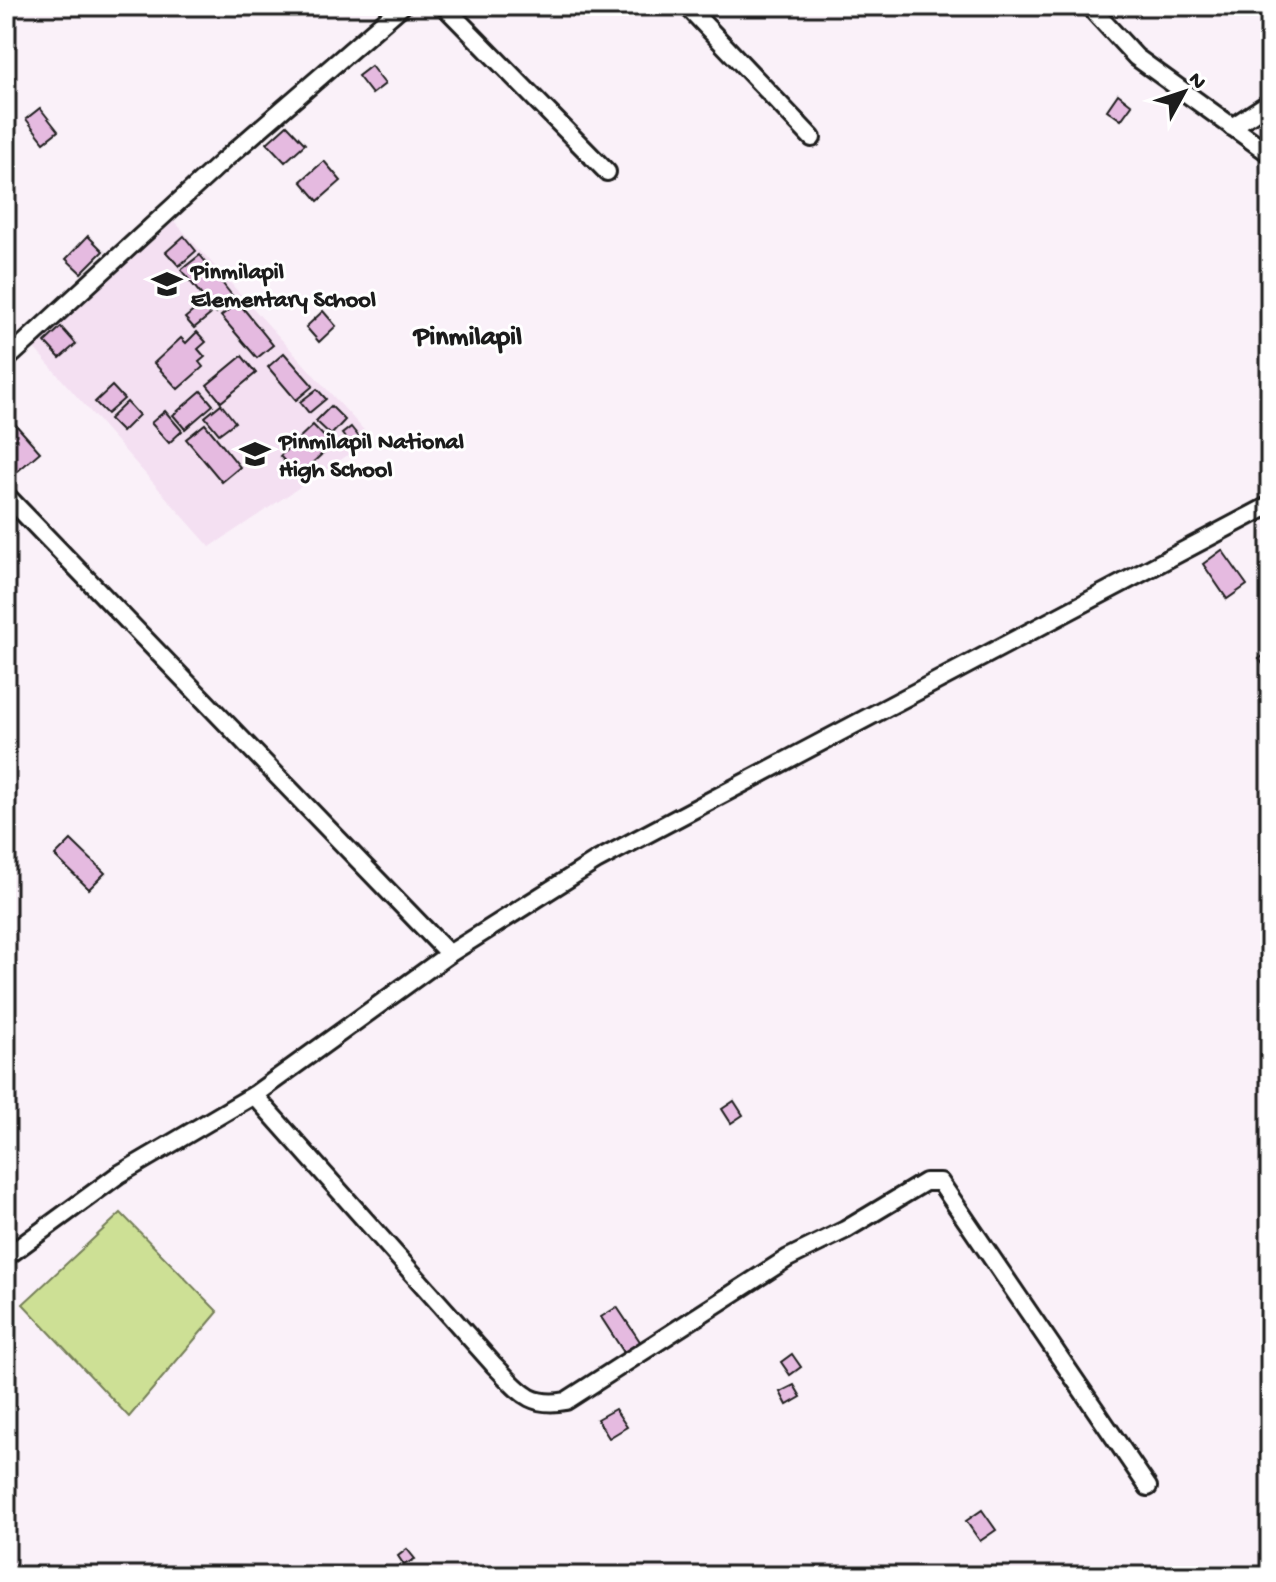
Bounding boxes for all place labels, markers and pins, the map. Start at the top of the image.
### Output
place label: Pinmilapil Elementary School [189,259,376,316]
school or university icon: Pinmilapil Elementary School [150,267,184,301]
place label: Pinmilapil National High School [277,429,464,486]
school or university icon: Pinmilapil National High School [238,437,272,471]

